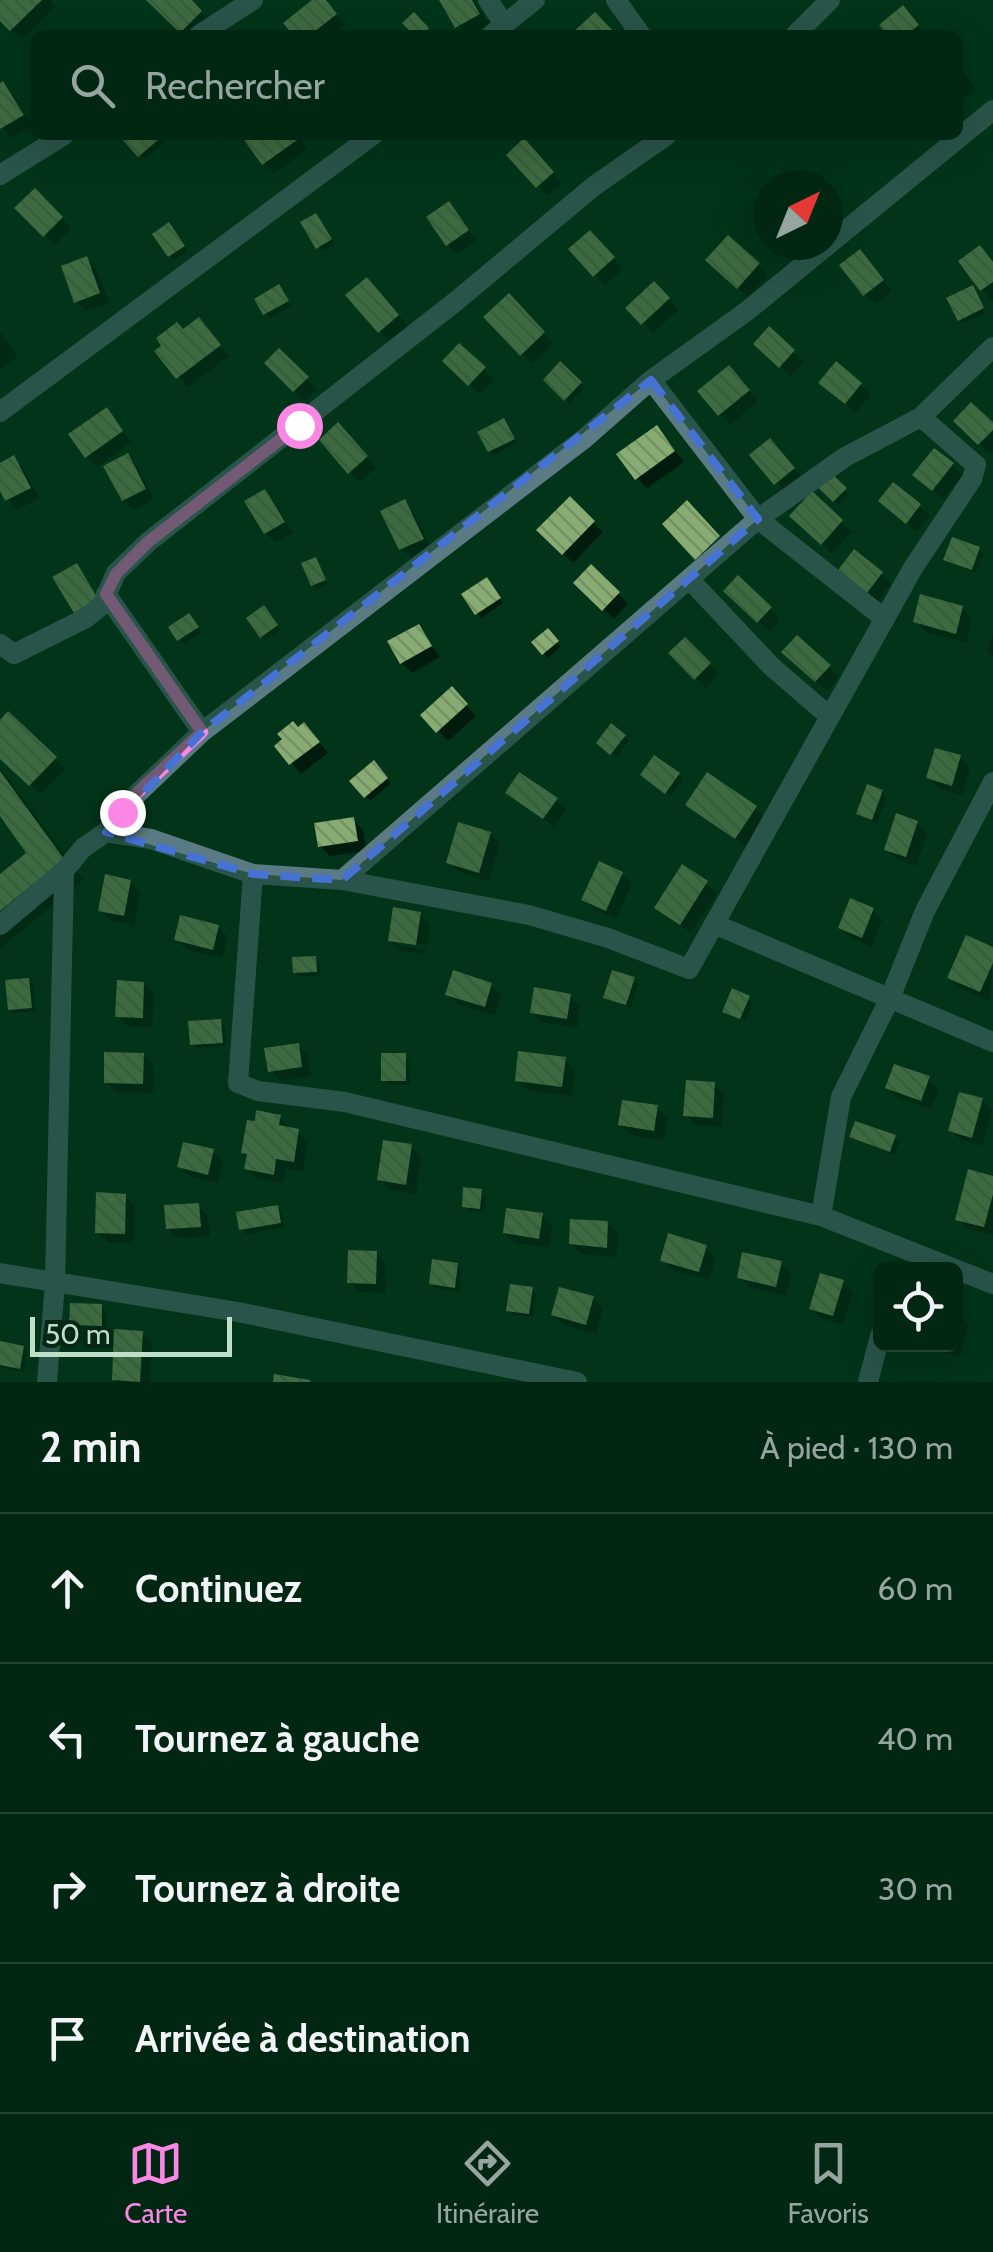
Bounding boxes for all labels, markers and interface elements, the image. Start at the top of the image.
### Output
search box [30,30,963,140]
icon: search [65,58,120,113]
text: Rechercher [145,62,325,109]
north arrow [753,170,843,260]
route start [277,403,323,449]
route end [100,790,146,836]
map controls [873,1262,963,1352]
button: locate [873,1262,963,1352]
scale bar [30,1312,232,1356]
text: 50 m [45,1317,111,1351]
text: 2 min [40,1421,141,1473]
text: À pied · 130 m [760,1428,953,1467]
icon: ahead [40,1561,95,1616]
text: Continuez [135,1565,302,1612]
text: 60 m [877,1569,953,1608]
icon: left [40,1711,95,1766]
text: Tournez à gauche [135,1715,420,1762]
text: 40 m [877,1719,953,1758]
icon: right [40,1861,95,1916]
text: Tournez à droite [135,1865,400,1912]
text: 30 m [878,1869,953,1908]
icon: arrive [40,2011,95,2066]
text: Arrivée à destination [135,2015,471,2062]
tab: Carte [124,2136,187,2230]
tab: Itinéraire [436,2136,539,2230]
tab: Favoris [787,2136,869,2230]

